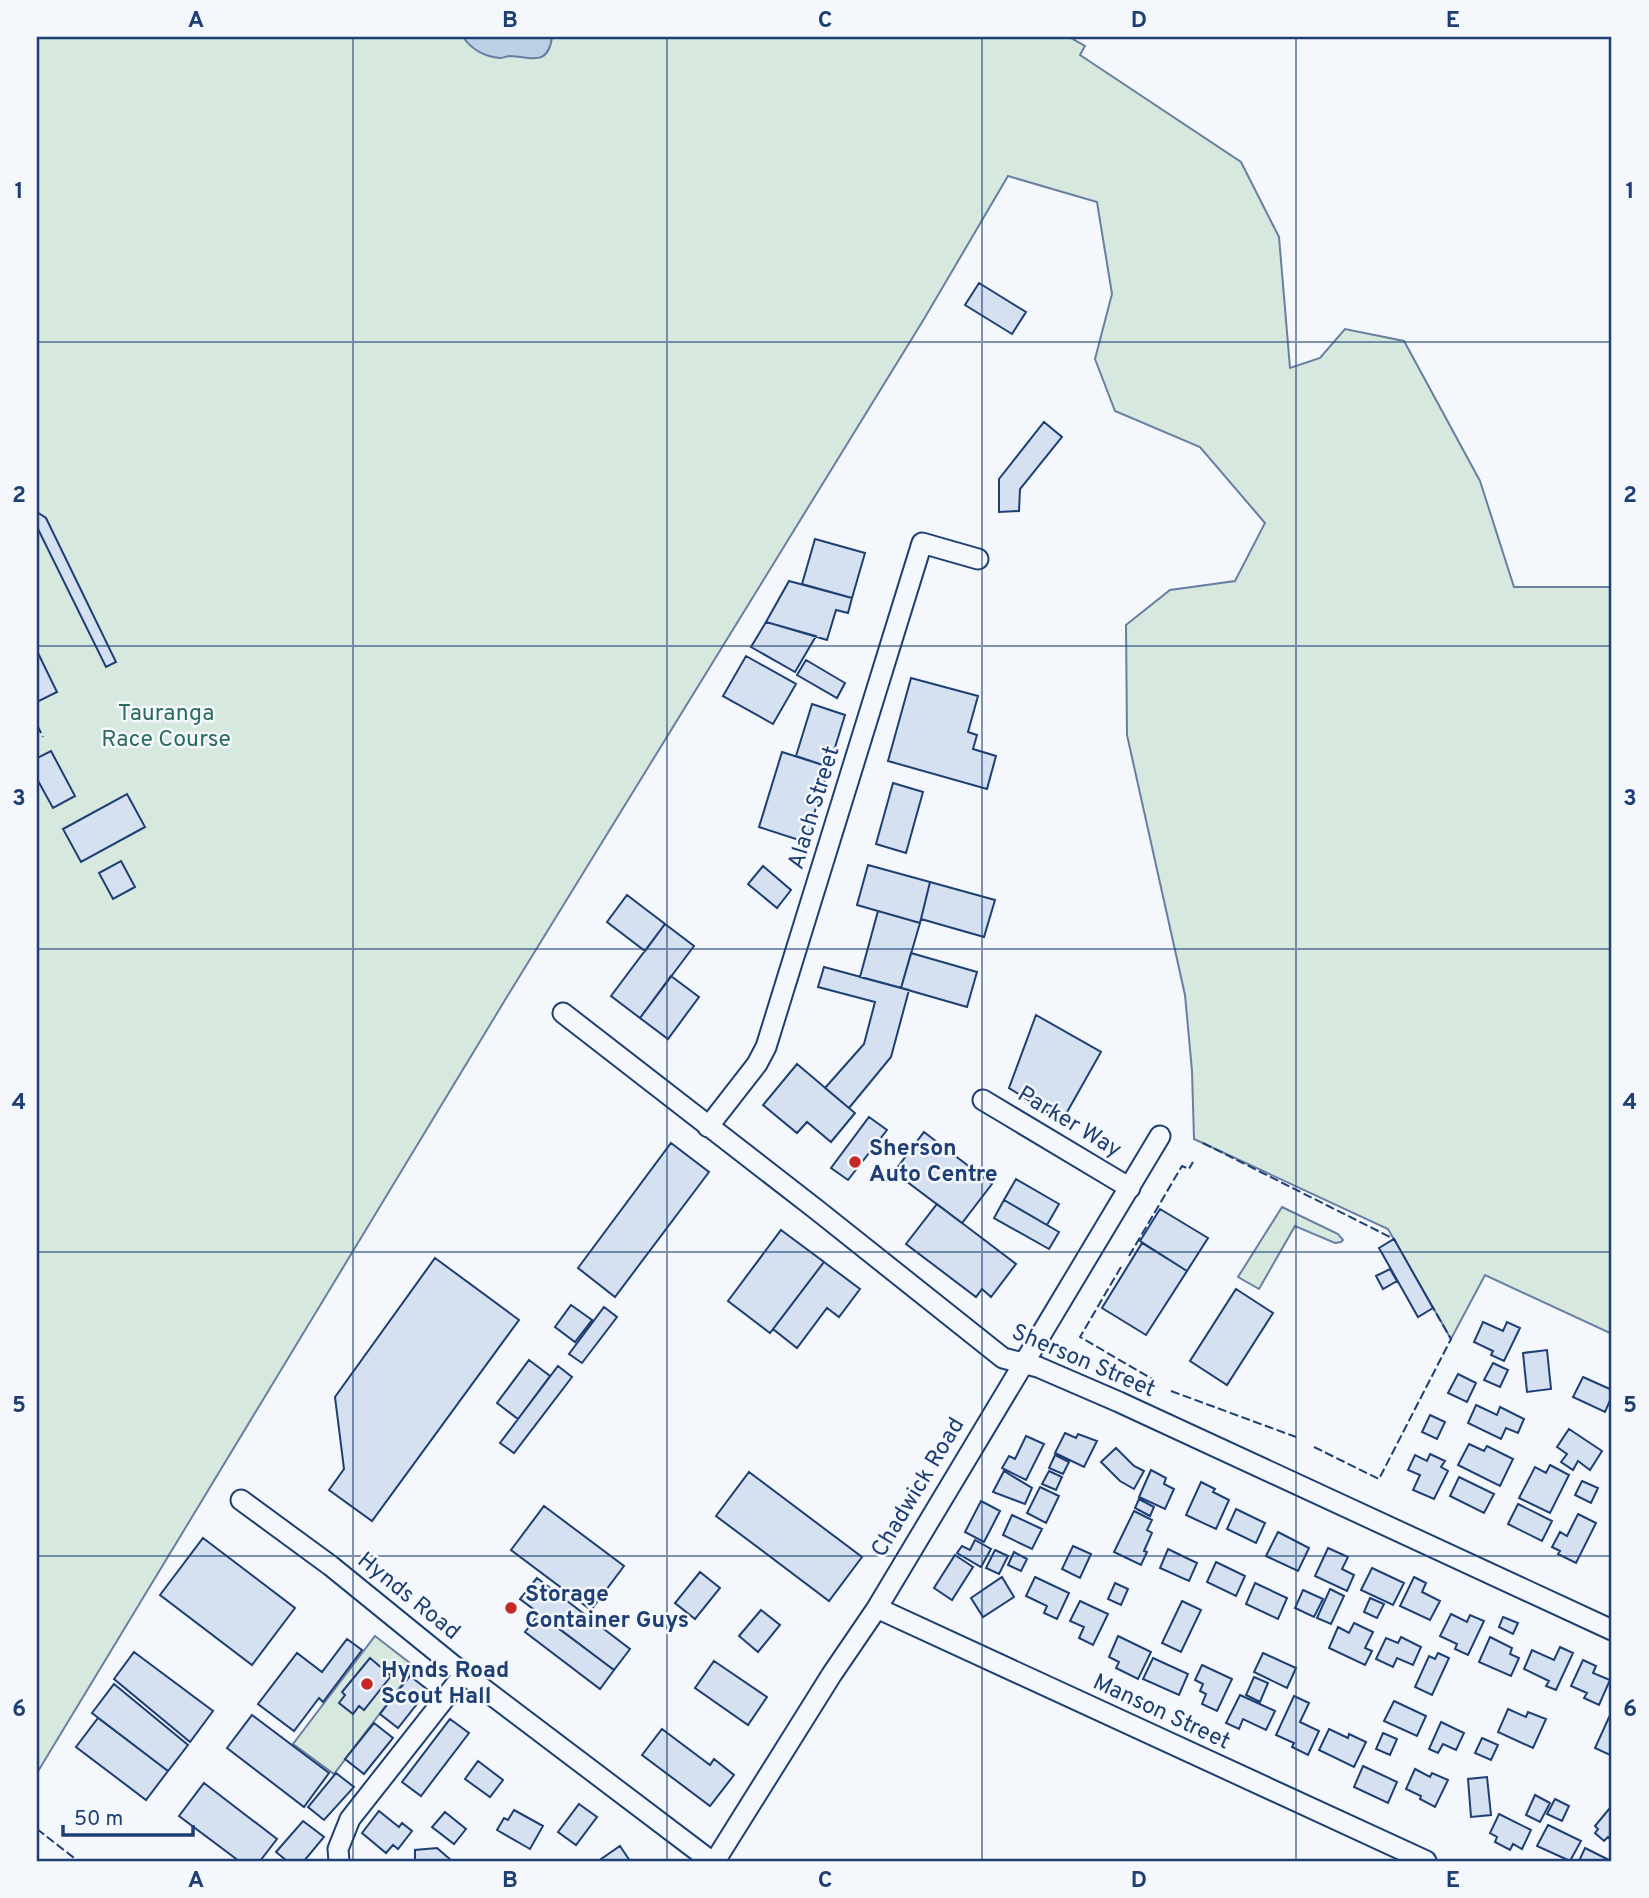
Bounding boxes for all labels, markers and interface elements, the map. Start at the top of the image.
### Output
text: A [188,7,204,36]
text: B [502,7,518,36]
text: C [818,7,832,36]
text: D [1131,7,1147,36]
text: E [1446,7,1460,36]
text: 1 [14,178,24,207]
text: 1 [1625,178,1635,207]
text: 2 [12,482,26,511]
text: 2 [1623,482,1637,511]
park label: Tauranga Race Course [101,700,231,755]
street label: Alach Street [783,743,847,873]
text: 3 [12,785,26,814]
text: 3 [1623,785,1637,814]
street label: Parker Way [1012,1081,1126,1165]
text: 4 [12,1089,26,1118]
text: 4 [1623,1089,1637,1118]
place label: Sherson Auto Centre [869,1135,998,1190]
marker: Sherson Auto Centre [847,1154,863,1170]
street label: Sherson Street [1007,1319,1159,1405]
text: 5 [12,1392,26,1421]
text: 5 [1623,1392,1637,1421]
street label: Chadwick Road [866,1413,972,1563]
street label: Hynds Road [351,1547,465,1647]
place label: Storage Container Guys [525,1581,689,1636]
marker: Storage Container Guys [503,1600,519,1616]
place label: Hynds Road Scout Hall [381,1657,509,1712]
street label: Manson Street [1088,1669,1234,1757]
marker: Hynds Road Scout Hall [359,1676,375,1692]
text: 6 [12,1696,26,1725]
text: 6 [1623,1696,1637,1725]
scale bar [63,1793,192,1837]
text: 50 m [74,1806,123,1833]
text: A [188,1867,204,1896]
text: B [502,1867,518,1896]
text: C [818,1867,832,1896]
text: D [1131,1867,1147,1896]
text: E [1446,1867,1460,1896]

